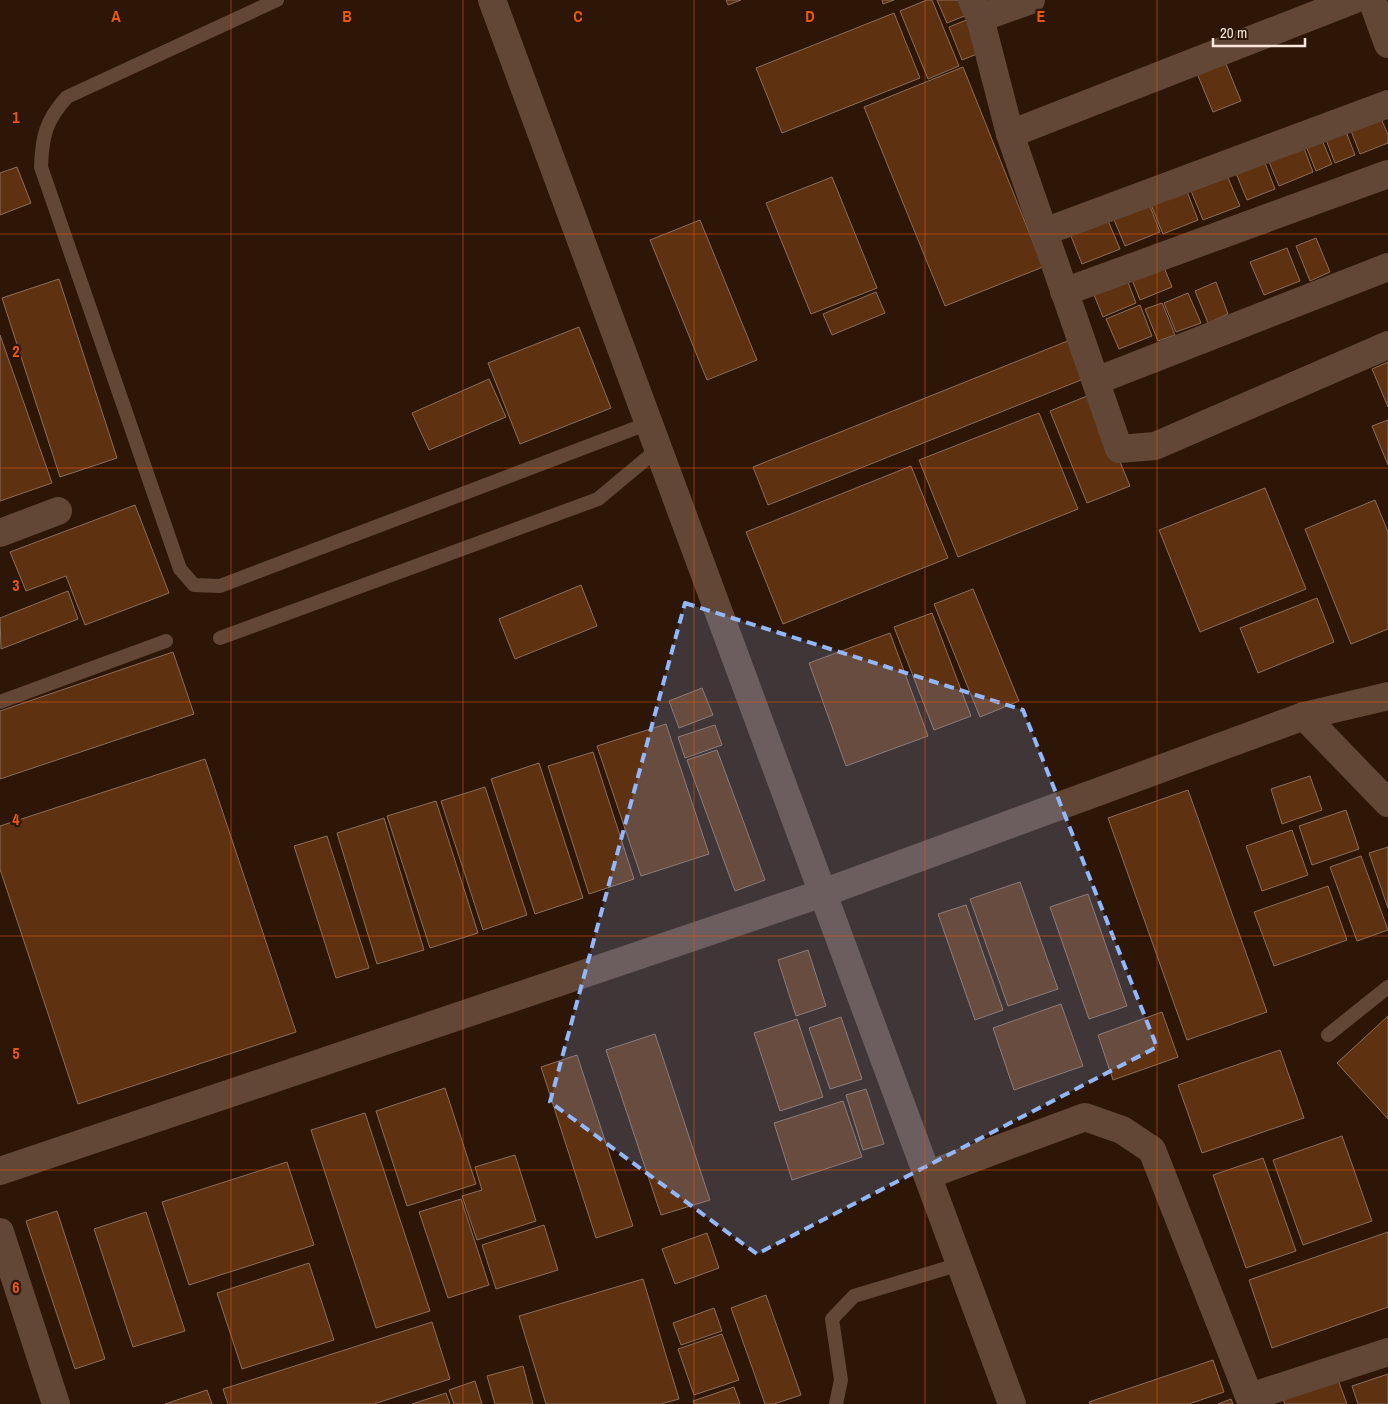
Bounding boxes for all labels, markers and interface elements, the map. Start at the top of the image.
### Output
text: A [111,5,121,27]
text: B [342,5,352,27]
text: C [573,5,583,27]
text: D [805,5,815,27]
text: E [1037,5,1046,27]
scale bar [1213,15,1306,47]
text: 20 m [1220,22,1247,43]
text: 1 [12,106,20,128]
text: 2 [12,340,20,362]
text: 3 [12,574,20,596]
text: 4 [12,808,20,830]
text: 5 [12,1042,20,1064]
text: 6 [12,1276,20,1298]

